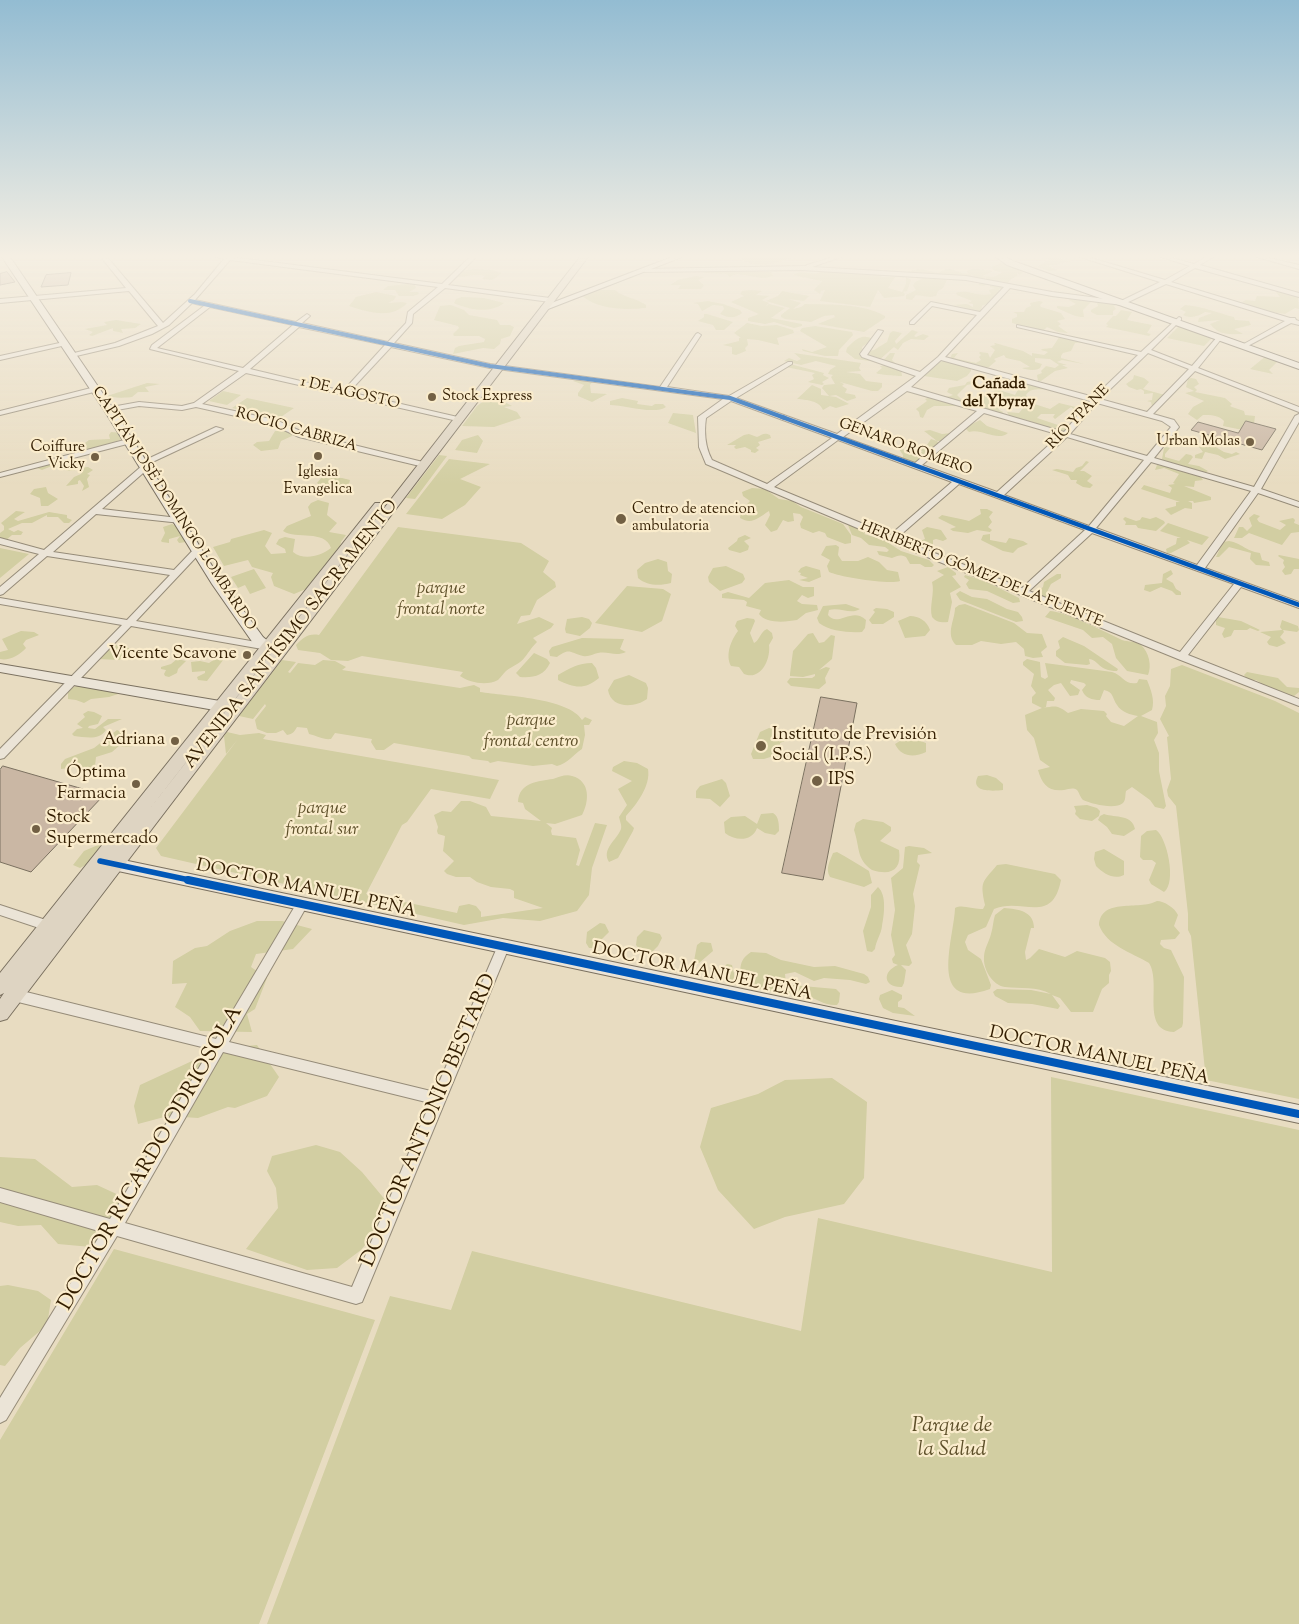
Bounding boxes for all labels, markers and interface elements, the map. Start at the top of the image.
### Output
street label: 1 DE AGOSTO [299,374,401,414]
district label: Cañada del Ybyray [962,375,1036,413]
street label: RÍO YPANE [1044,382,1114,454]
street label: CAPITÁN JOSÉ DOMINGO LOMBARDO [87,384,259,634]
place label: Stock Express [442,388,532,406]
marker: Stock Express [426,391,438,403]
street label: ROCIO CABRIZA [233,405,359,457]
street label: GENARO ROMERO [836,416,974,480]
place label: Urban Molas [1156,433,1240,451]
marker: Urban Molas [1244,436,1256,448]
place label: Coiffure Vicky [31,439,85,474]
marker: Iglesia Evangelica [312,450,324,462]
marker: Coiffure Vicky [89,451,101,463]
place label: Iglesia Evangelica [284,464,352,499]
street label: AVENIDA SANTÍSIMO SACRAMENTO [180,496,404,774]
place label: Centro de atencion ambulatoria [632,501,756,536]
marker: Centro de atencion ambulatoria [614,512,628,526]
street label: HERIBERTO GÓMEZ DE LA FUENTE [857,518,1105,632]
park label: parque frontal norte [397,579,485,622]
place label: Vicente Scavone [109,644,237,666]
marker: Vicente Scavone [241,649,253,661]
park label: parque frontal centro [484,711,578,754]
place label: Instituto de Previsión Social (I.P.S.) [772,725,937,768]
place label: Adriana [102,730,165,752]
marker: Adriana [169,735,181,747]
marker: Instituto de Previsión Social (I.P.S.) [754,739,768,753]
place label: Óptima Farmacia [57,763,126,806]
place label: IPS [828,770,855,792]
marker: IPS [810,774,824,788]
marker: Óptima Farmacia [130,778,142,790]
park label: parque frontal sur [285,799,359,842]
place label: Stock Supermercado [46,808,158,851]
marker: Stock Supermercado [30,823,42,835]
street label: DOCTOR MANUEL PEÑA [194,856,418,924]
street label: DOCTOR MANUEL PEÑA [590,939,814,1007]
street label: DOCTOR ANTONIO BESTARD [357,971,503,1271]
street label: DOCTOR RICARDO ODRIOSOLA [54,1002,250,1316]
street label: DOCTOR MANUEL PEÑA [987,1023,1211,1091]
park label: Parque de la Salud [912,1414,992,1464]

